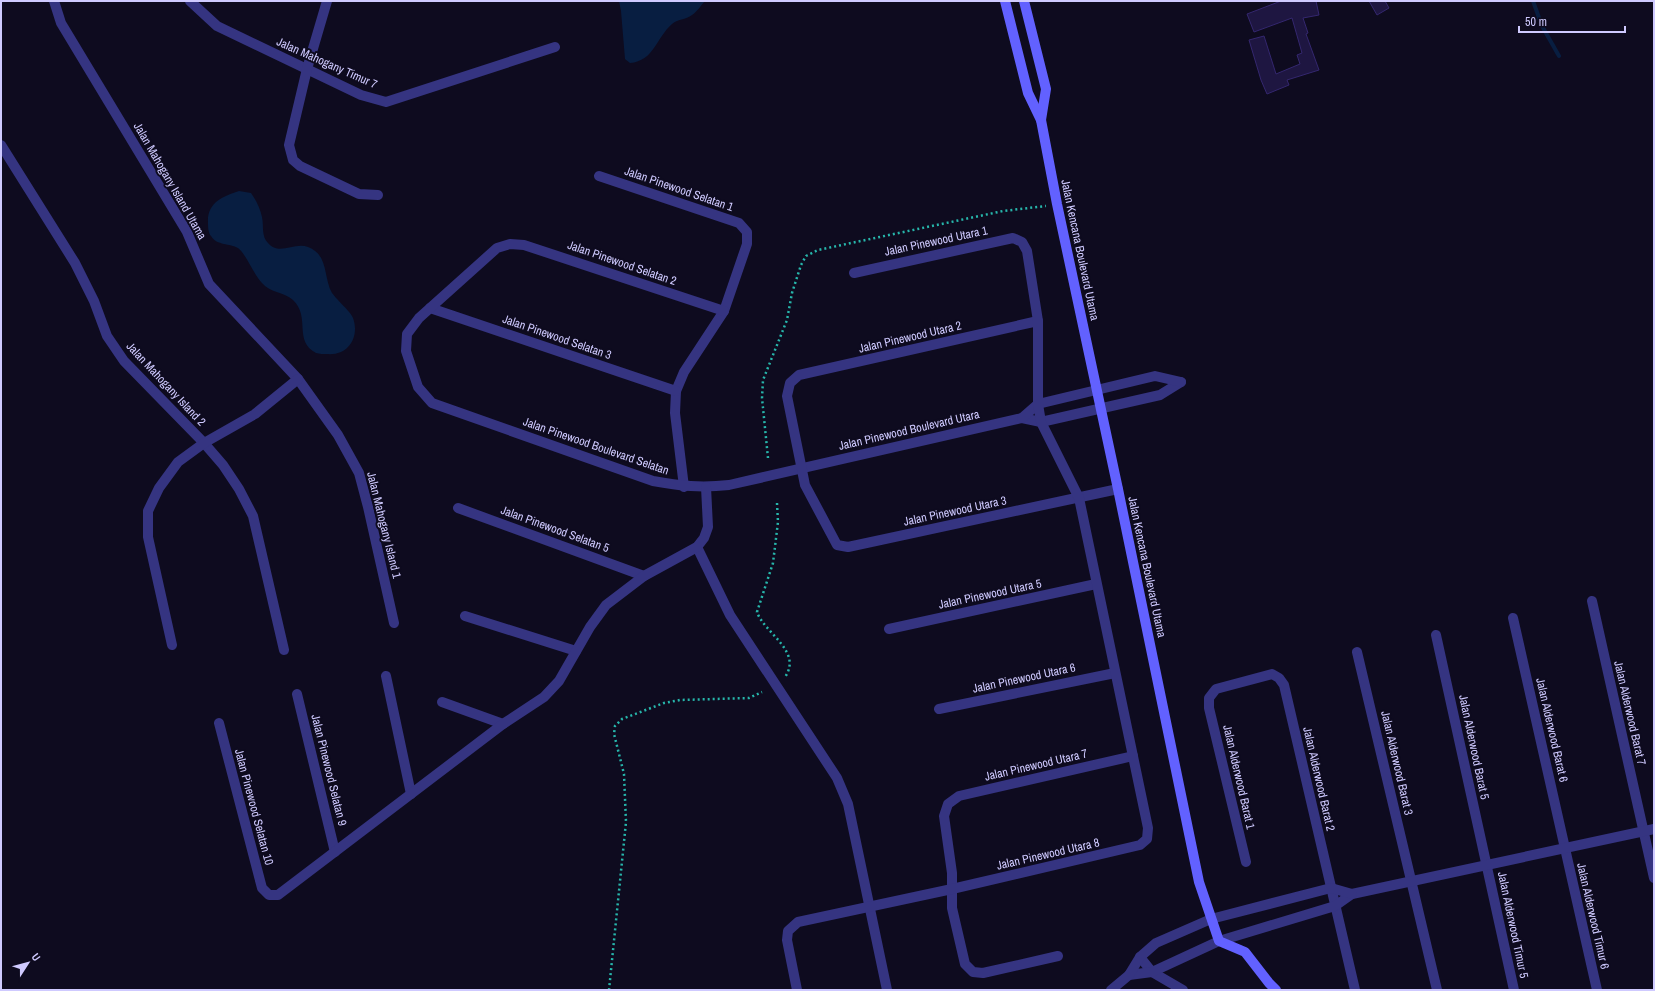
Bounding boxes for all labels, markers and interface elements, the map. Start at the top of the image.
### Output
scale bar [1519,8,1625,34]
text: 50 m [1525,14,1547,30]
street label: Jalan Mahogany Timur 7 [274,34,380,93]
street label: Jalan Mahogany Island Utama [130,119,210,243]
street label: Jalan Pinewood Selatan 1 [622,163,736,215]
street label: Jalan Kencana Boulevard Utama [1057,178,1103,323]
street label: Jalan Pinewood Utara 1 [883,222,990,260]
street label: Jalan Pinewood Selatan 2 [565,237,679,289]
street label: Jalan Pinewood Selatan 3 [500,311,614,363]
street label: Jalan Pinewood Utara 2 [857,317,963,357]
street label: Jalan Mahogany Island 2 [123,339,209,429]
street label: Jalan Pinewood Boulevard Utara [837,406,981,454]
street label: Jalan Pinewood Boulevard Selatan [521,414,671,478]
street label: Jalan Mahogany Island 1 [363,470,405,581]
street label: Jalan Pinewood Utara 3 [902,492,1008,530]
street label: Jalan Kencana Boulevard Utama [1124,495,1170,640]
street label: Jalan Pinewood Selatan 5 [499,502,612,556]
street label: Jalan Pinewood Utara 5 [937,575,1044,613]
street label: Jalan Pinewood Utara 6 [971,659,1077,697]
street label: Jalan Alderwood Barat 7 [1610,659,1650,767]
street label: Jalan Alderwood Barat 6 [1532,676,1572,784]
street label: Jalan Alderwood Barat 5 [1455,693,1493,801]
street label: Jalan Alderwood Barat 3 [1377,709,1417,817]
street label: Jalan Pinewood Selatan 9 [307,713,351,827]
street label: Jalan Alderwood Barat 1 [1219,723,1259,831]
street label: Jalan Alderwood Barat 2 [1299,725,1339,833]
street label: Jalan Pinewood Utara 7 [983,745,1089,785]
street label: Jalan Pinewood Selatan 10 [231,747,277,867]
street label: Jalan Pinewood Utara 8 [995,834,1101,874]
street label: Jalan Alderwood Timur 6 [1573,861,1613,971]
street label: Jalan Alderwood Timur 5 [1494,870,1532,980]
north arrow [8,943,48,983]
text: U [29,950,44,964]

